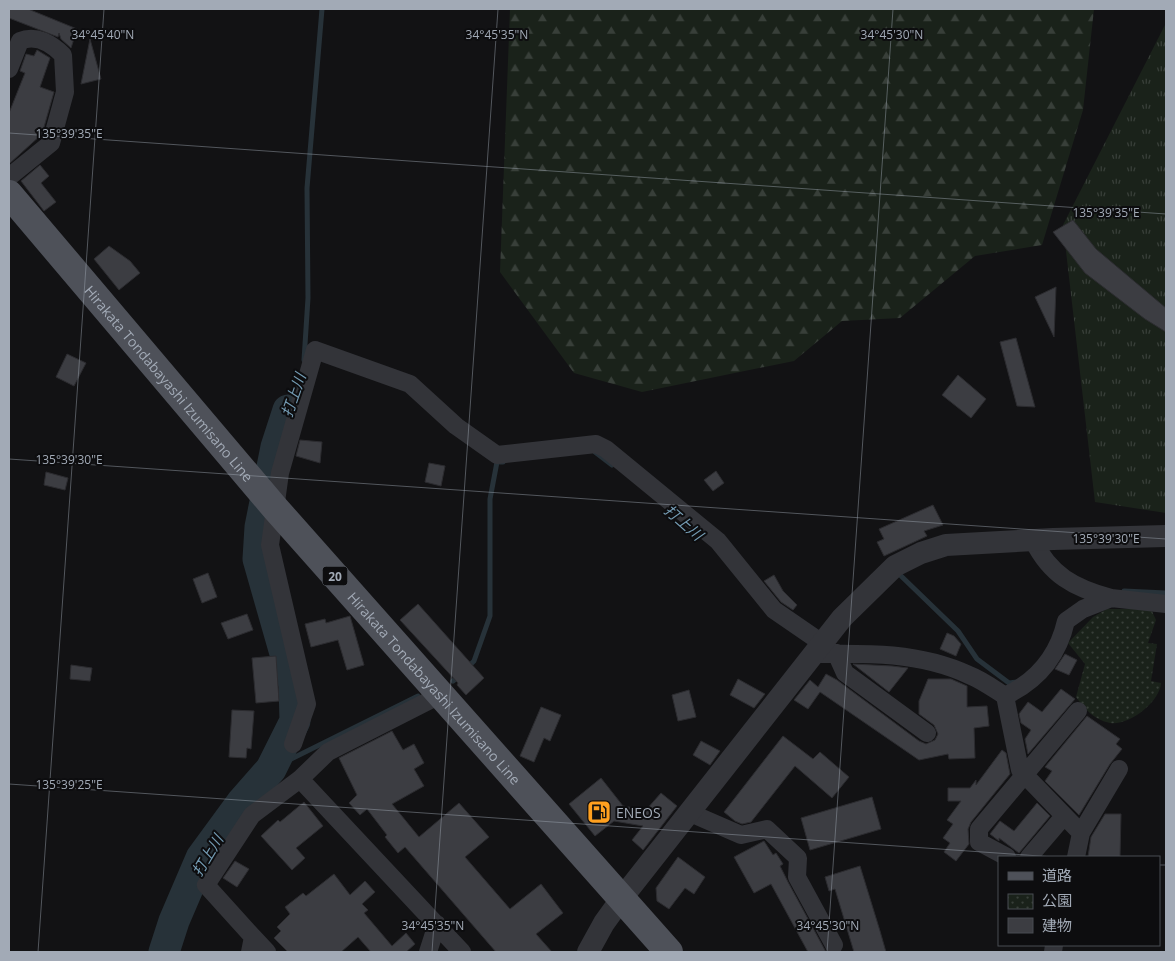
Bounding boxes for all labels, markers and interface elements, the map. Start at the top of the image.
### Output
text: 34°45'40"N [72,26,134,43]
text: 34°45'35"N [466,26,528,43]
text: 34°45'30"N [861,26,923,43]
text: 135°39'35"E [35,125,103,142]
text: 135°39'35"E [1072,204,1140,221]
street label: Hirakata Tondabayashi Izumisano Line [81,281,258,485]
water label: 打上川 [276,369,310,420]
text: 135°39'30"E [35,451,103,468]
water label: 打上川 [660,500,709,546]
text: 135°39'30"E [1072,530,1140,547]
road number: 20 [322,566,348,586]
street label: Hirakata Tondabayashi Izumisano Line [344,587,525,788]
text: 135°39'25"E [35,776,103,793]
fuel station icon: ENEOS [586,799,612,825]
place label: ENEOS [616,803,661,822]
water label: 打上川 [187,829,228,879]
legend [998,856,1160,946]
text: 道路 [1042,865,1072,885]
text: 公園 [1042,890,1072,910]
text: 建物 [1042,915,1072,935]
text: 34°45'35"N [402,917,464,934]
text: 34°45'30"N [797,917,859,934]

